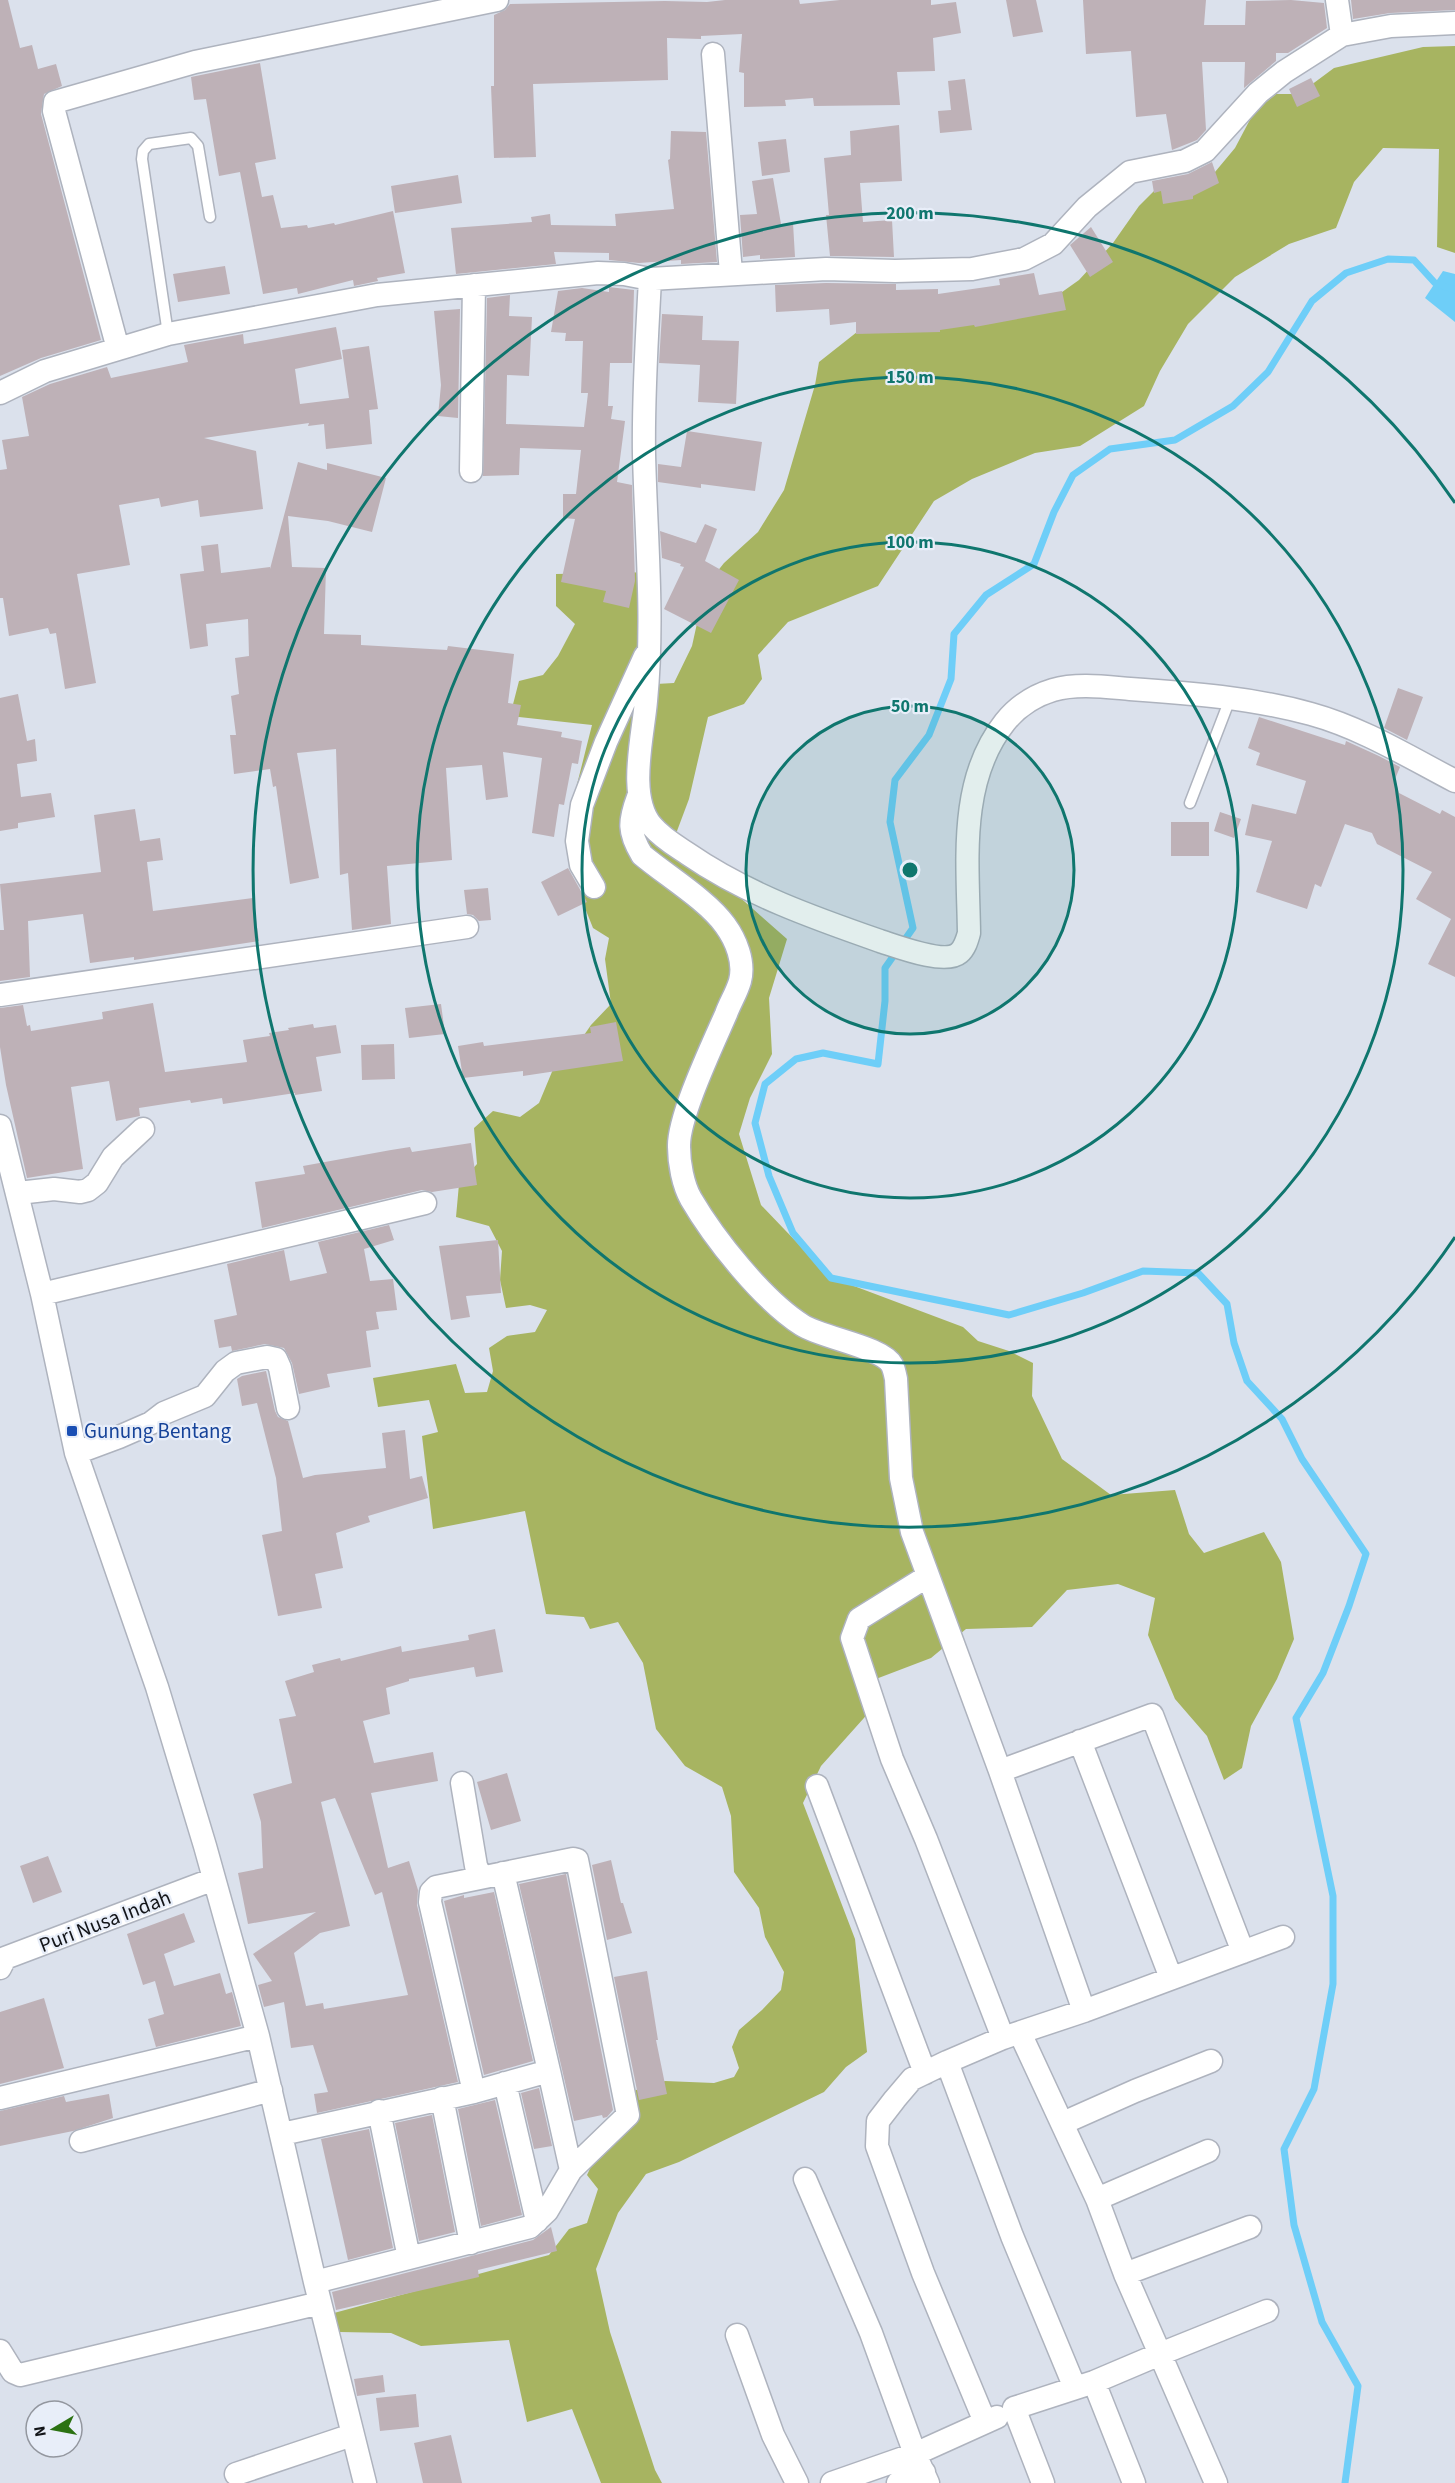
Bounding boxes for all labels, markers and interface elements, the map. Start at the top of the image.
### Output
text: 200 m [886,201,934,226]
text: 150 m [886,365,934,390]
text: 100 m [886,530,934,555]
text: 50 m [891,694,929,719]
centre of rings [900,860,920,880]
place label: Gunung Bentang [84,1416,232,1446]
marker: Gunung Bentang [65,1424,79,1438]
street label: Puri Nusa Indah [35,1882,175,1960]
north arrow [24,2399,84,2459]
text: N [28,2424,52,2439]

